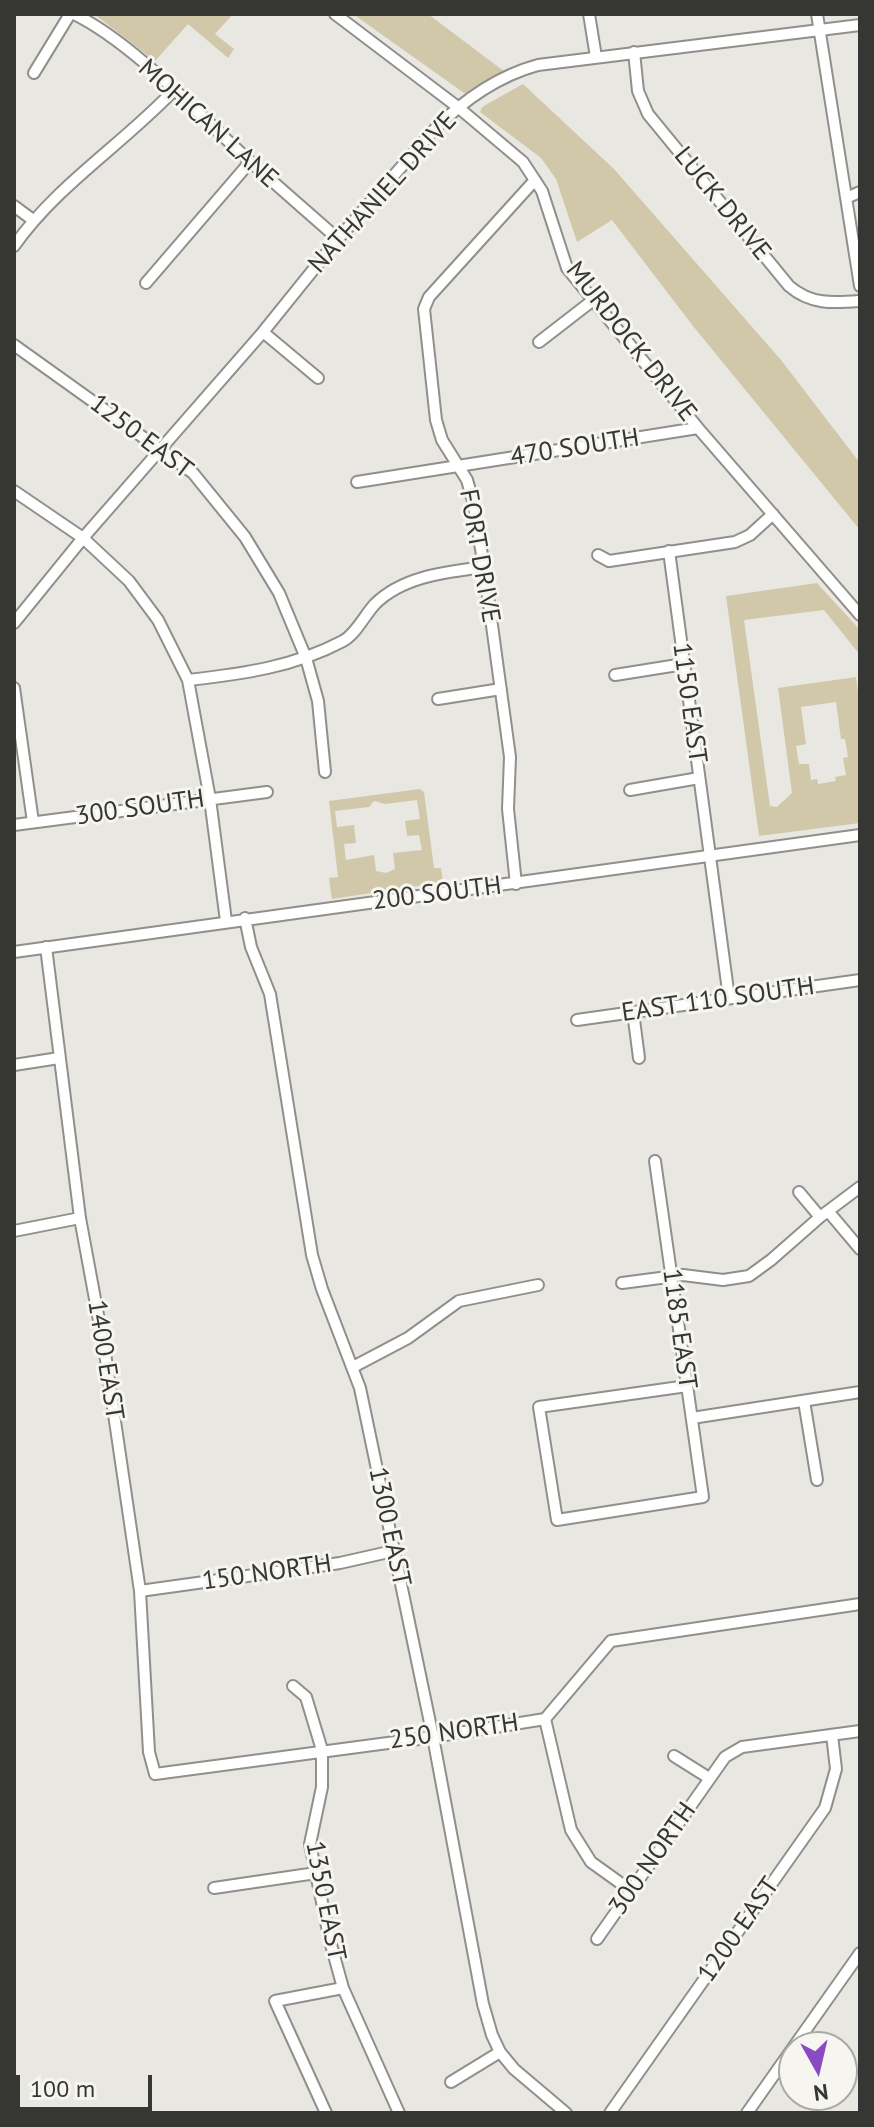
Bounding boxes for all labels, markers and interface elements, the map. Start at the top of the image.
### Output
street label: MOHICAN LANE [132,53,284,195]
street label: NATHANIEL DRIVE [302,106,464,280]
street label: LUCK DRIVE [667,141,777,267]
street label: MURDOCK DRIVE [559,256,703,428]
street label: 1250 EAST [83,388,199,486]
street label: 470 SOUTH [508,422,642,474]
street label: FORT DRIVE [452,487,506,625]
street label: 1150 EAST [665,641,713,765]
street label: 300 SOUTH [74,784,206,832]
street label: 200 SOUTH [371,871,503,917]
street label: EAST 110 SOUTH [620,971,816,1029]
street label: 1185 EAST [655,1267,703,1391]
street label: 1400 EAST [80,1298,130,1422]
street label: 1300 EAST [361,1465,417,1589]
street label: 150 NORTH [200,1548,334,1598]
street label: 250 NORTH [387,1707,521,1757]
street label: 300 NORTH [603,1797,703,1921]
street label: 1350 EAST [298,1839,352,1963]
street label: 1200 EAST [692,1871,786,1989]
north arrow [778,2031,858,2111]
scale bar [20,2059,156,2109]
text: 100 m [30,2073,95,2104]
text: N [812,2078,830,2108]

